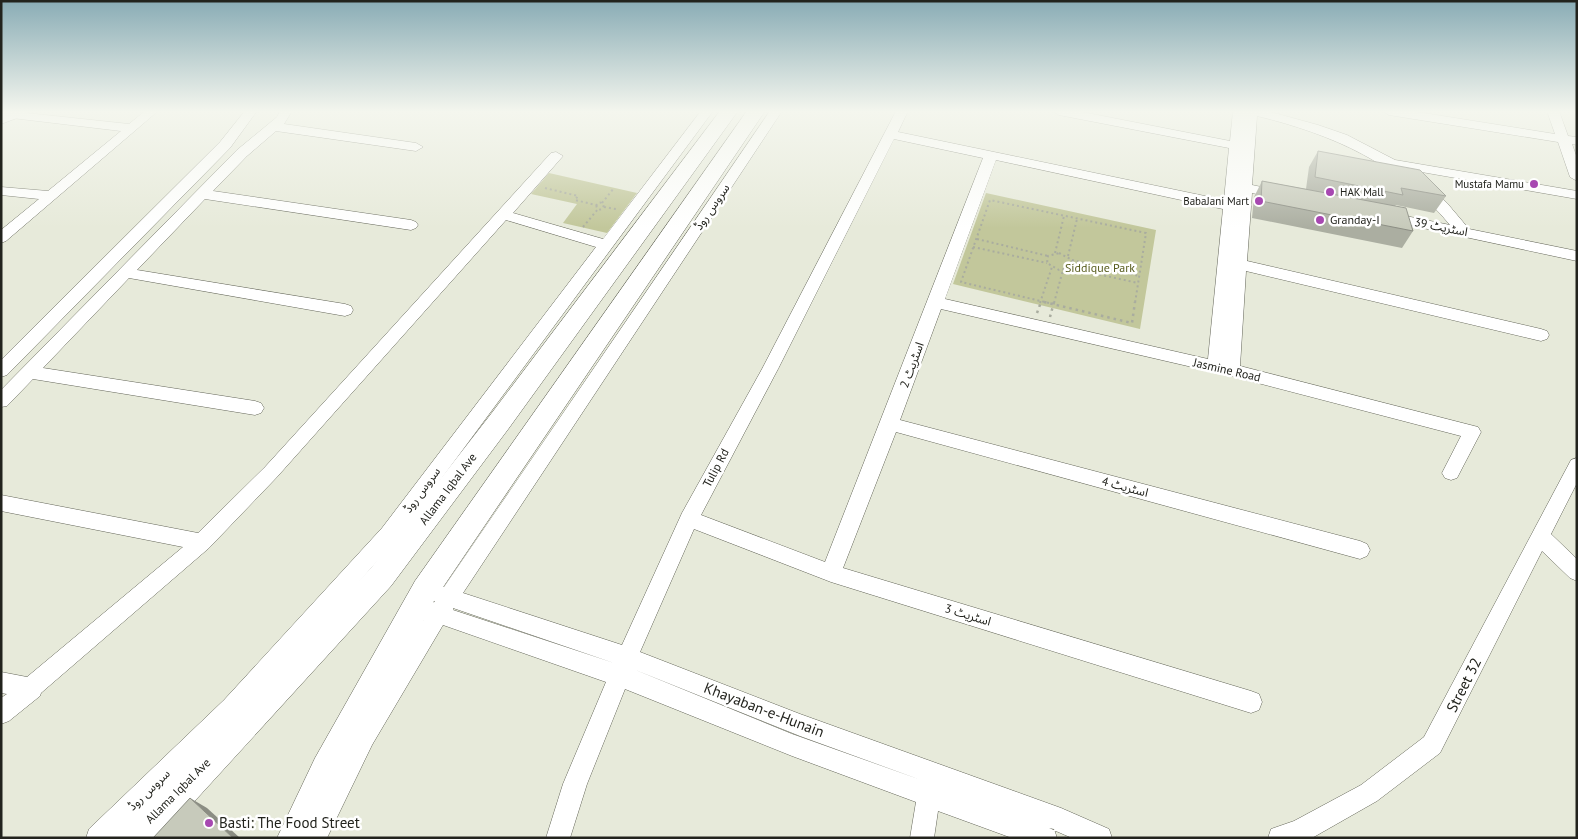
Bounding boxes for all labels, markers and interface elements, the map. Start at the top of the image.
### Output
place label: Mustafa Mamu [1455,177,1524,191]
marker: Mustafa Mamu [1528,178,1540,190]
street label: سروس روڈ [691,181,733,233]
place label: HAK Mall [1340,185,1385,199]
marker: HAK Mall [1324,186,1336,198]
place label: BabaJani Mart [1183,194,1249,208]
marker: BabaJani Mart [1253,195,1265,207]
place label: Granday-I [1330,212,1380,227]
marker: Granday-I [1314,214,1326,226]
street label: اسٹریٹ 39 [1413,214,1469,239]
park label: Siddique Park [1065,260,1135,275]
street label: اسٹریٹ 2 [896,340,927,390]
street label: Jasmine Road [1191,354,1262,385]
street label: Tulip Rd [699,446,732,490]
street label: Allama Iqbal Ave [416,450,479,528]
street label: سروس روڈ [400,464,443,515]
street label: اسٹریٹ 4 [1100,473,1150,500]
street label: اسٹریٹ 3 [943,600,993,629]
street label: Street 32 [1442,654,1485,715]
street label: Khayaban-e-Hunain [701,678,827,741]
street label: Allama Iqbal Ave [142,755,213,826]
street label: سروس روڈ [124,766,173,813]
place label: Basti: The Food Street [219,813,360,832]
marker: Basti: The Food Street [203,817,215,829]

